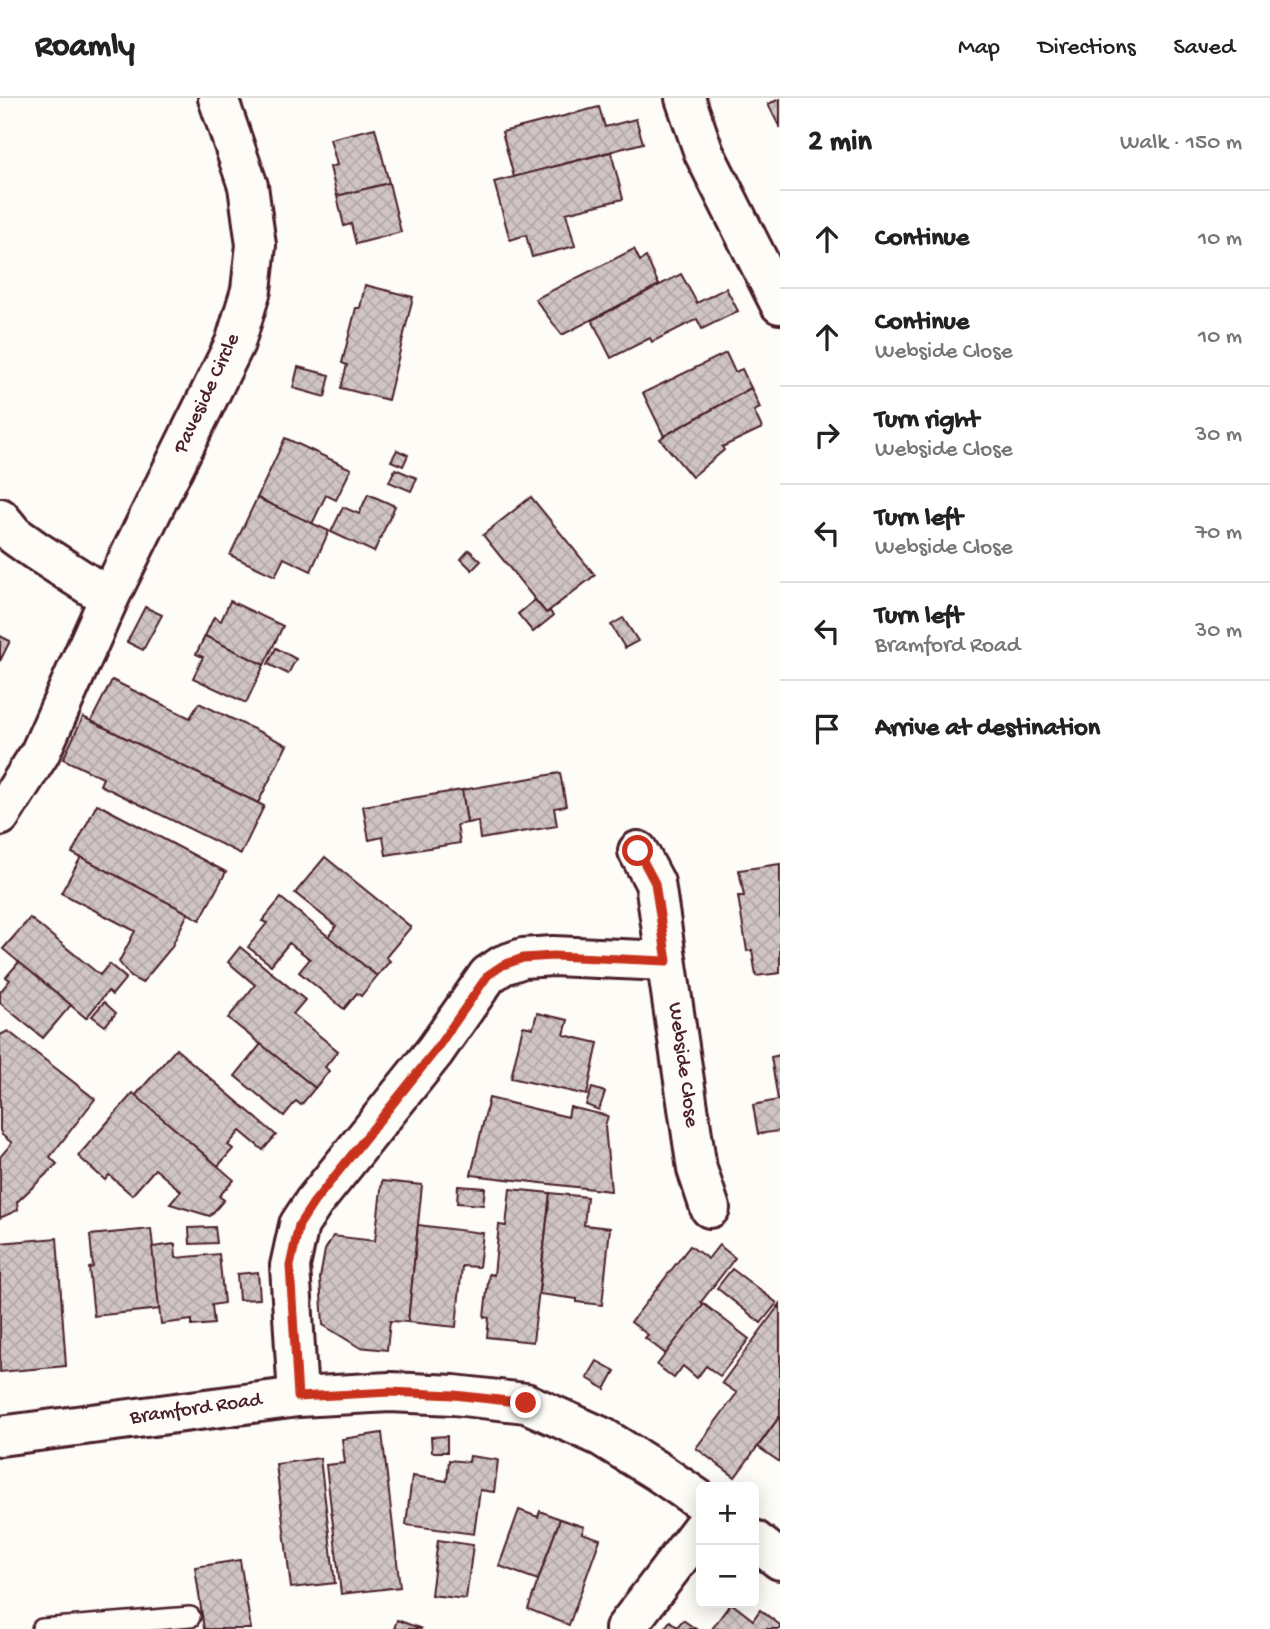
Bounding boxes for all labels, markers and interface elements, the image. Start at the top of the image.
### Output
text: Roamly [35,29,135,67]
text: Map [958,34,1000,63]
text: Directions [1038,34,1136,63]
text: Saved [1174,34,1235,63]
text: 2 min [808,126,872,161]
text: Walk · 150 m [1120,130,1242,157]
icon: ahead [808,220,846,258]
text: Continue [875,224,969,255]
text: 10 m [1198,226,1242,253]
text: Continue [875,308,969,339]
icon: ahead [808,318,846,356]
text: 10 m [1198,324,1242,351]
street label: Paveside Circle [169,329,247,459]
text: Webside Close [875,339,1013,366]
text: Turn right [875,406,979,437]
icon: right [808,416,846,454]
text: 30 m [1195,422,1242,449]
text: Webside Close [875,437,1013,464]
text: Turn left [875,504,963,535]
icon: left [808,514,846,552]
text: 70 m [1195,520,1242,547]
text: Webside Close [875,535,1013,562]
text: Turn left [875,602,963,633]
icon: left [808,612,846,650]
text: 30 m [1195,618,1242,645]
text: Bramford Road [875,633,1020,660]
icon: arrive [808,710,846,748]
text: Arrive at destination [875,714,1100,745]
route start [622,835,653,866]
street label: Webside Close [661,1001,703,1130]
route end [510,1387,541,1418]
street label: Bramford Road [128,1388,265,1432]
map controls [696,1482,759,1608]
button: + [696,1482,759,1545]
button: − [696,1545,759,1608]

